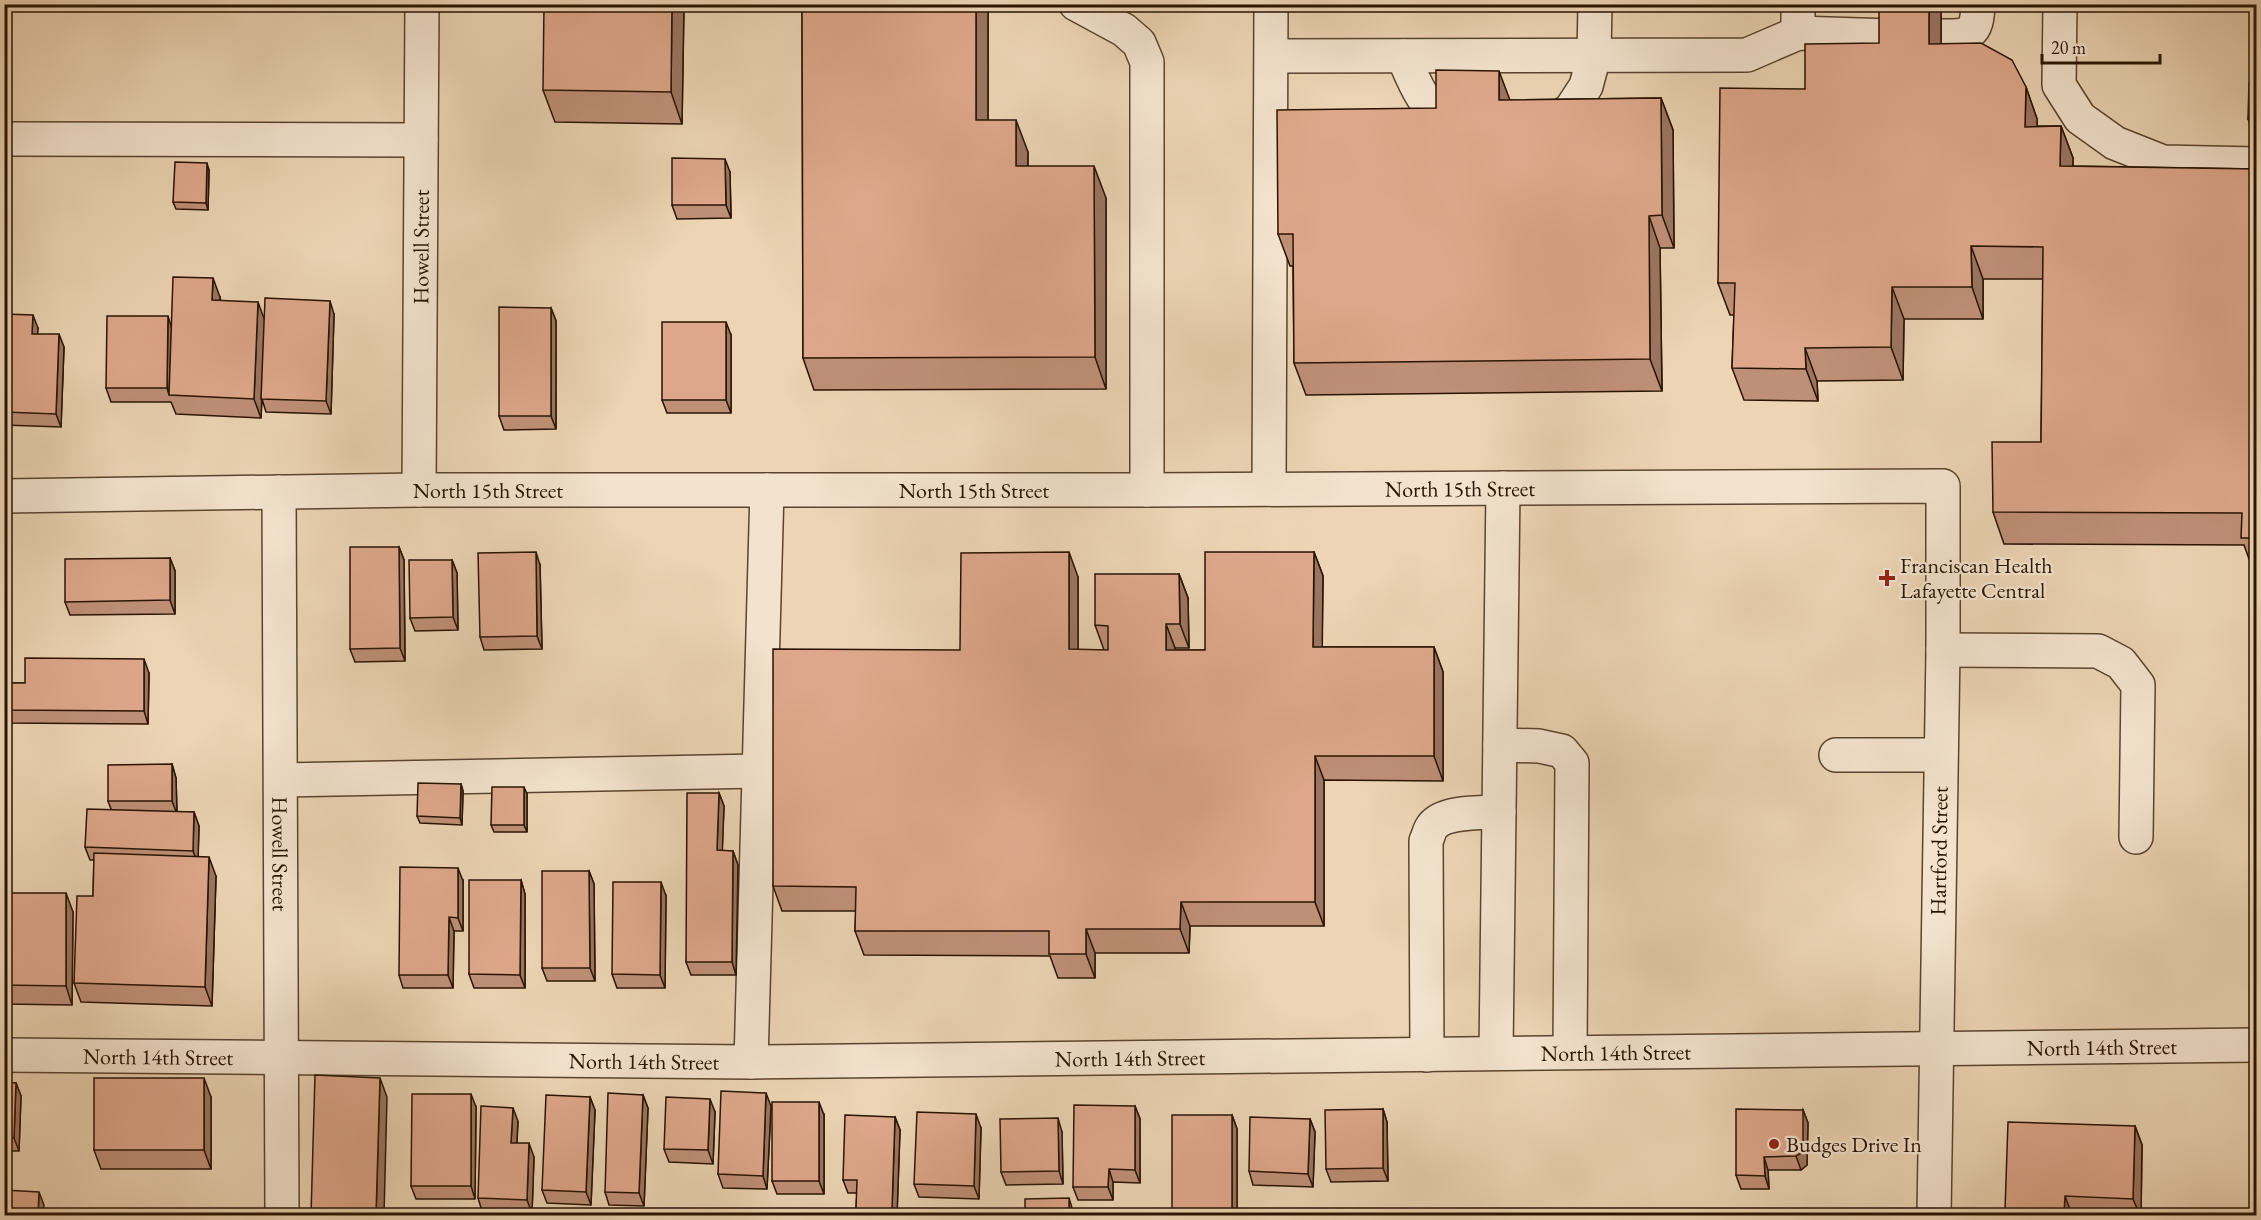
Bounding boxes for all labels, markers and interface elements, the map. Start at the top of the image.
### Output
scale bar [2042,27,2160,65]
text: 20 m [2051,36,2086,59]
street label: Howell Street [406,189,435,305]
street label: North 15th Street [1385,474,1535,503]
street label: North 15th Street [413,476,563,505]
street label: North 15th Street [899,476,1049,505]
place label: Franciscan Health Lafayette Central [1900,551,2053,605]
marker: Franciscan Health Lafayette Central [1878,569,1896,587]
street label: Hartford Street [1923,786,1955,916]
street label: Howell Street [266,796,295,912]
street label: North 14th Street [2026,1031,2177,1062]
street label: North 14th Street [1540,1037,1691,1068]
street label: North 14th Street [83,1041,233,1072]
street label: North 14th Street [1055,1042,1205,1073]
street label: North 14th Street [569,1046,719,1076]
place label: Budges Drive In [1786,1130,1922,1159]
marker: Budges Drive In [1767,1137,1781,1151]

